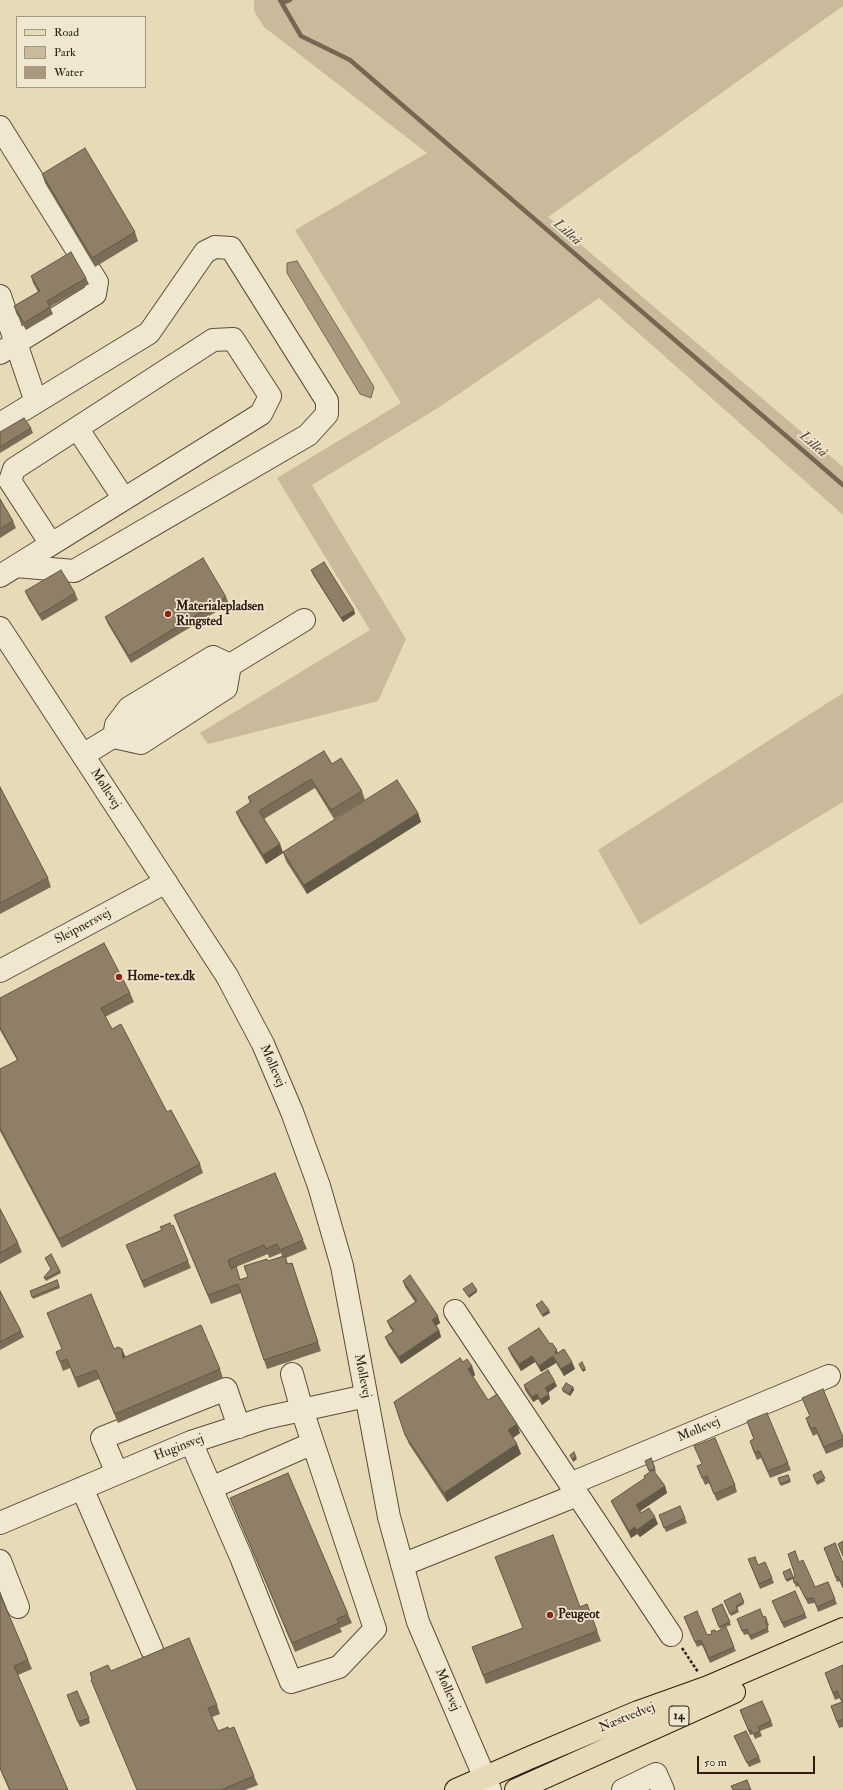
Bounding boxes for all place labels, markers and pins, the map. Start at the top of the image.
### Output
place label: Materialepladsen Ringsted [176,599,264,630]
marker: Materialepladsen Ringsted [163,609,173,619]
place label: Home-tex.dk [127,969,195,985]
marker: Home-tex.dk [114,972,124,982]
place label: Peugeot [558,1607,600,1623]
marker: Peugeot [545,1610,555,1620]

